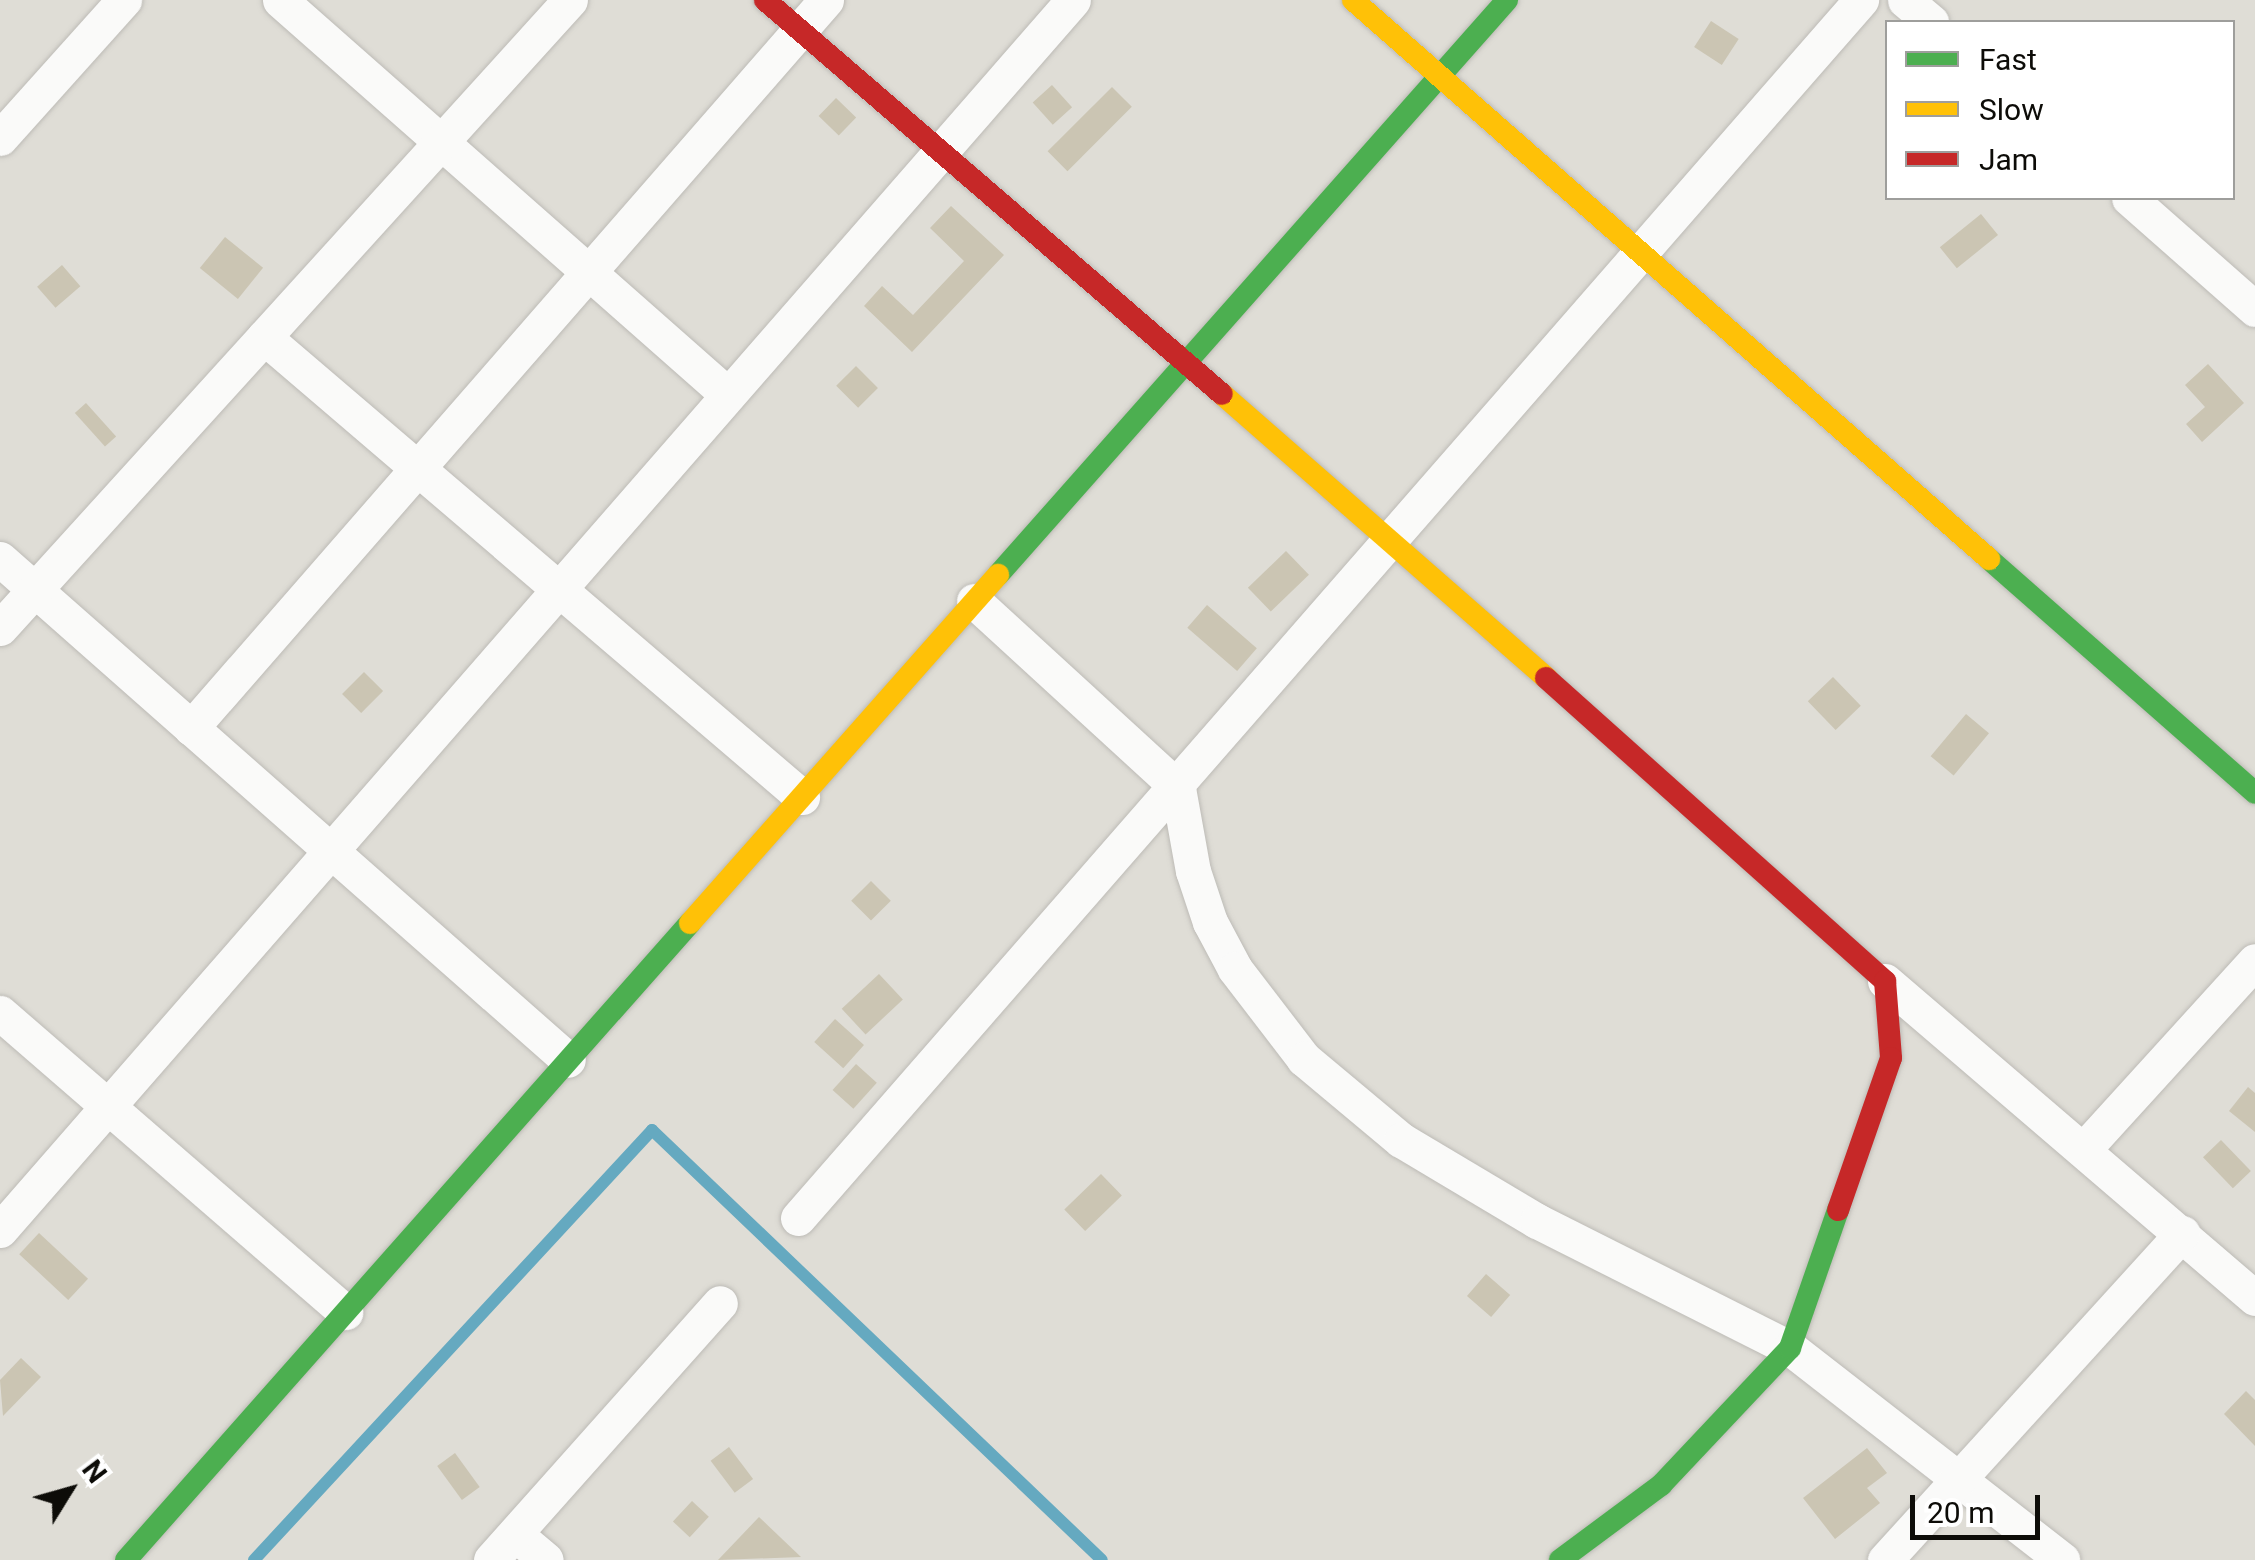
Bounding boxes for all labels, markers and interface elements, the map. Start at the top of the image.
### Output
legend [1885,20,2235,200]
text: Fast [1979,42,2037,77]
text: Slow [1979,92,2044,127]
text: Jam [1979,142,2038,177]
north arrow [20,1440,120,1540]
text: N [75,1454,113,1489]
scale bar [1915,1475,2045,1537]
text: 20 m [1927,1495,1994,1530]

